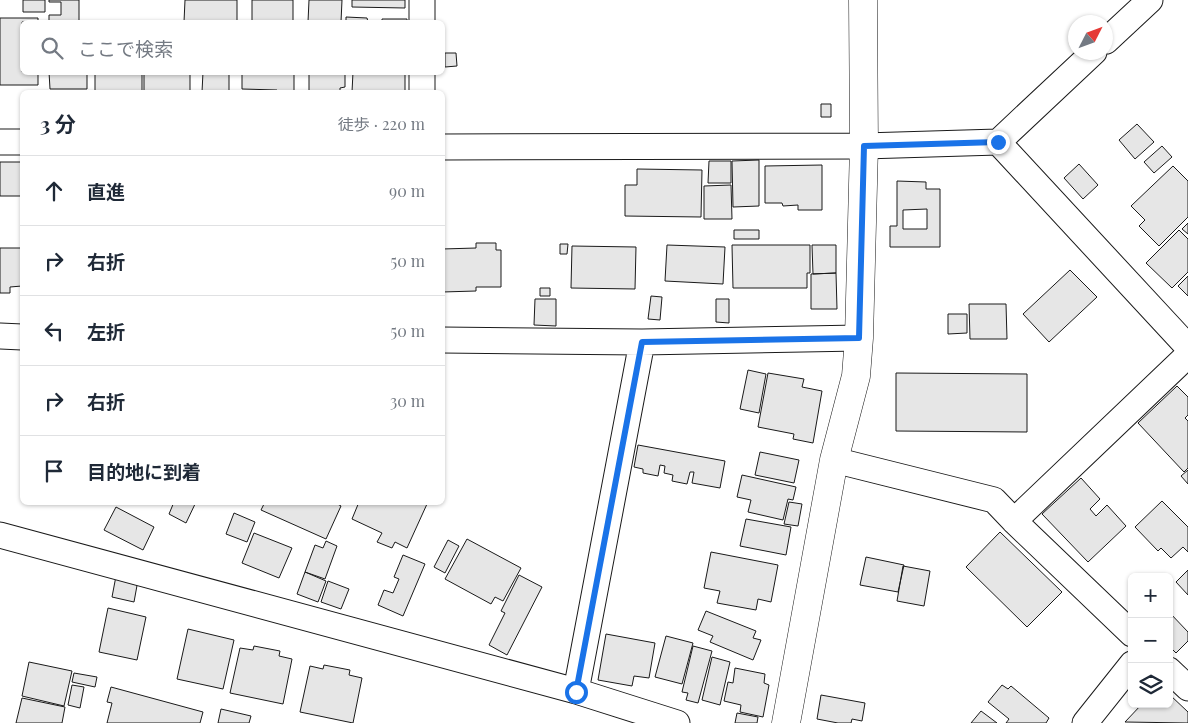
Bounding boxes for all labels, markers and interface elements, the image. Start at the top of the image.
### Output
north arrow [1068,15,1113,60]
search box [20,20,445,75]
icon: search [38,34,66,62]
text: ここで検索 [78,35,173,61]
text: 3 分 [40,109,76,137]
text: 徒歩 · 220 m [338,113,425,134]
route end [987,131,1010,154]
icon: ahead [40,177,68,205]
text: 直進 [87,178,125,204]
text: 90 m [389,180,425,201]
icon: right [40,247,68,275]
text: 右折 [87,248,125,274]
text: 50 m [391,250,425,271]
icon: left [40,317,68,345]
text: 左折 [87,318,125,344]
text: 50 m [391,320,425,341]
icon: right [40,387,68,415]
text: 右折 [87,388,125,414]
text: 30 m [390,390,425,411]
icon: arrive [40,457,68,485]
text: 目的地に到着 [87,458,201,484]
map controls [1128,573,1173,708]
button: + [1128,573,1173,618]
button: − [1128,618,1173,663]
button: layers [1128,663,1173,708]
route start [565,681,588,704]

